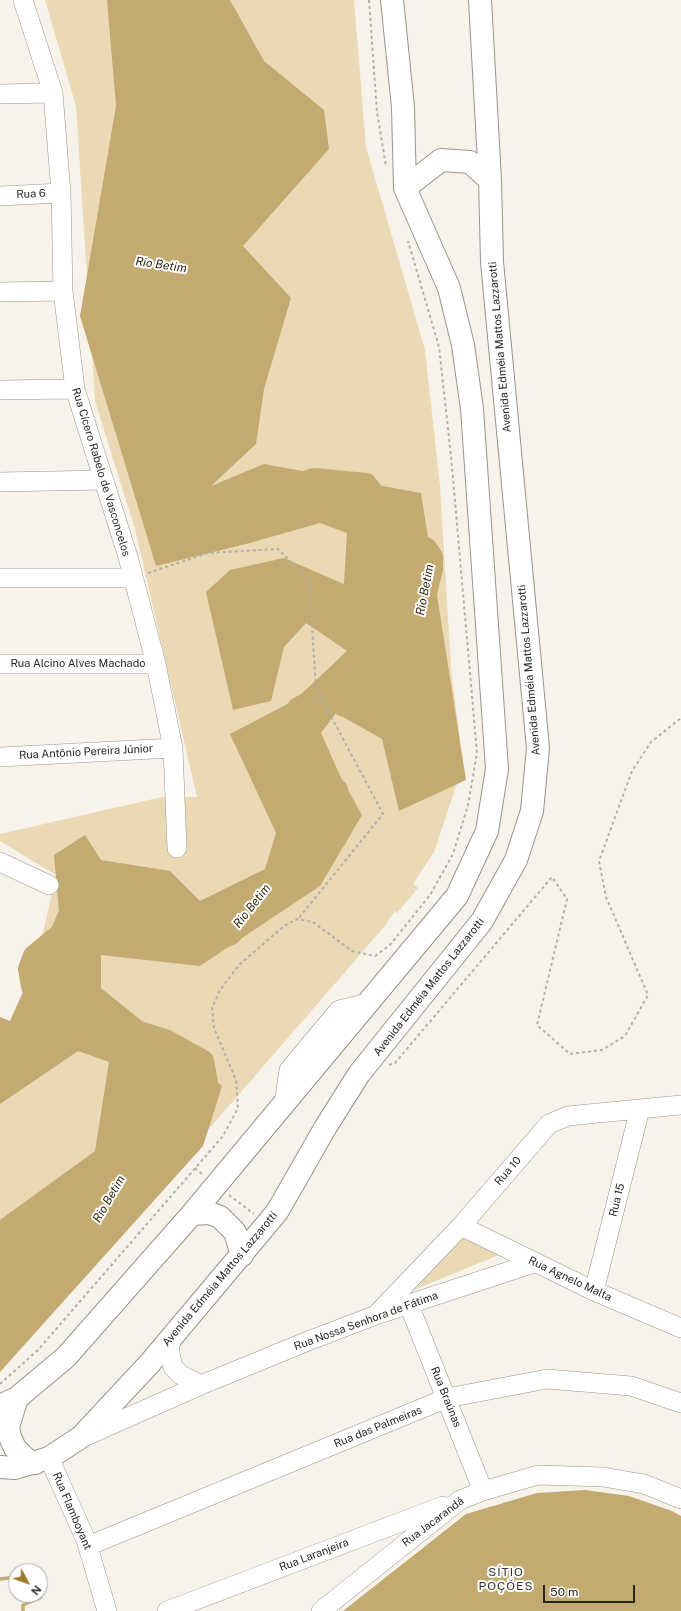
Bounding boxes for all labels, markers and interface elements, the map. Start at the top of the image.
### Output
street label: Rua 6 [16,187,46,201]
water label: Rio Betim [134,254,188,276]
street label: Avenida Edméia Mattos Lazzarotti [486,261,514,433]
street label: Rua Cícero Rabelo de Vasconcelos [69,386,133,558]
water label: Rio Betim [413,563,437,617]
street label: Avenida Edméia Mattos Lazzarotti [515,584,543,756]
street label: Rua Alcino Alves Machado [11,657,145,671]
street label: Rua Antônio Pereira Júnior [19,742,153,762]
water label: Rio Betim [230,881,274,931]
street label: Avenida Edméia Mattos Lazzarotti [371,915,487,1059]
street label: Rua 10 [492,1154,524,1188]
water label: Rio Betim [90,1173,128,1225]
street label: Rua 15 [606,1182,628,1218]
street label: Avenida Edméia Mattos Lazzarotti [160,1209,280,1349]
street label: Rua Agnelo Malta [526,1254,614,1304]
street label: Rua Nossa Senhora de Fátima [292,1289,440,1353]
street label: Rua Braúnas [428,1365,464,1429]
street label: Rua das Palmeiras [332,1403,424,1451]
street label: Rua Flamboyant [50,1470,94,1552]
street label: Rua Jacarandá [399,1494,467,1550]
street label: Rua Laranjeira [277,1536,351,1574]
north arrow [8,1563,48,1603]
district label: SÍTIO POÇÕES [478,1565,534,1593]
scale bar [545,1577,637,1603]
text: N [29,1583,44,1597]
text: 50 m [550,1585,578,1599]

